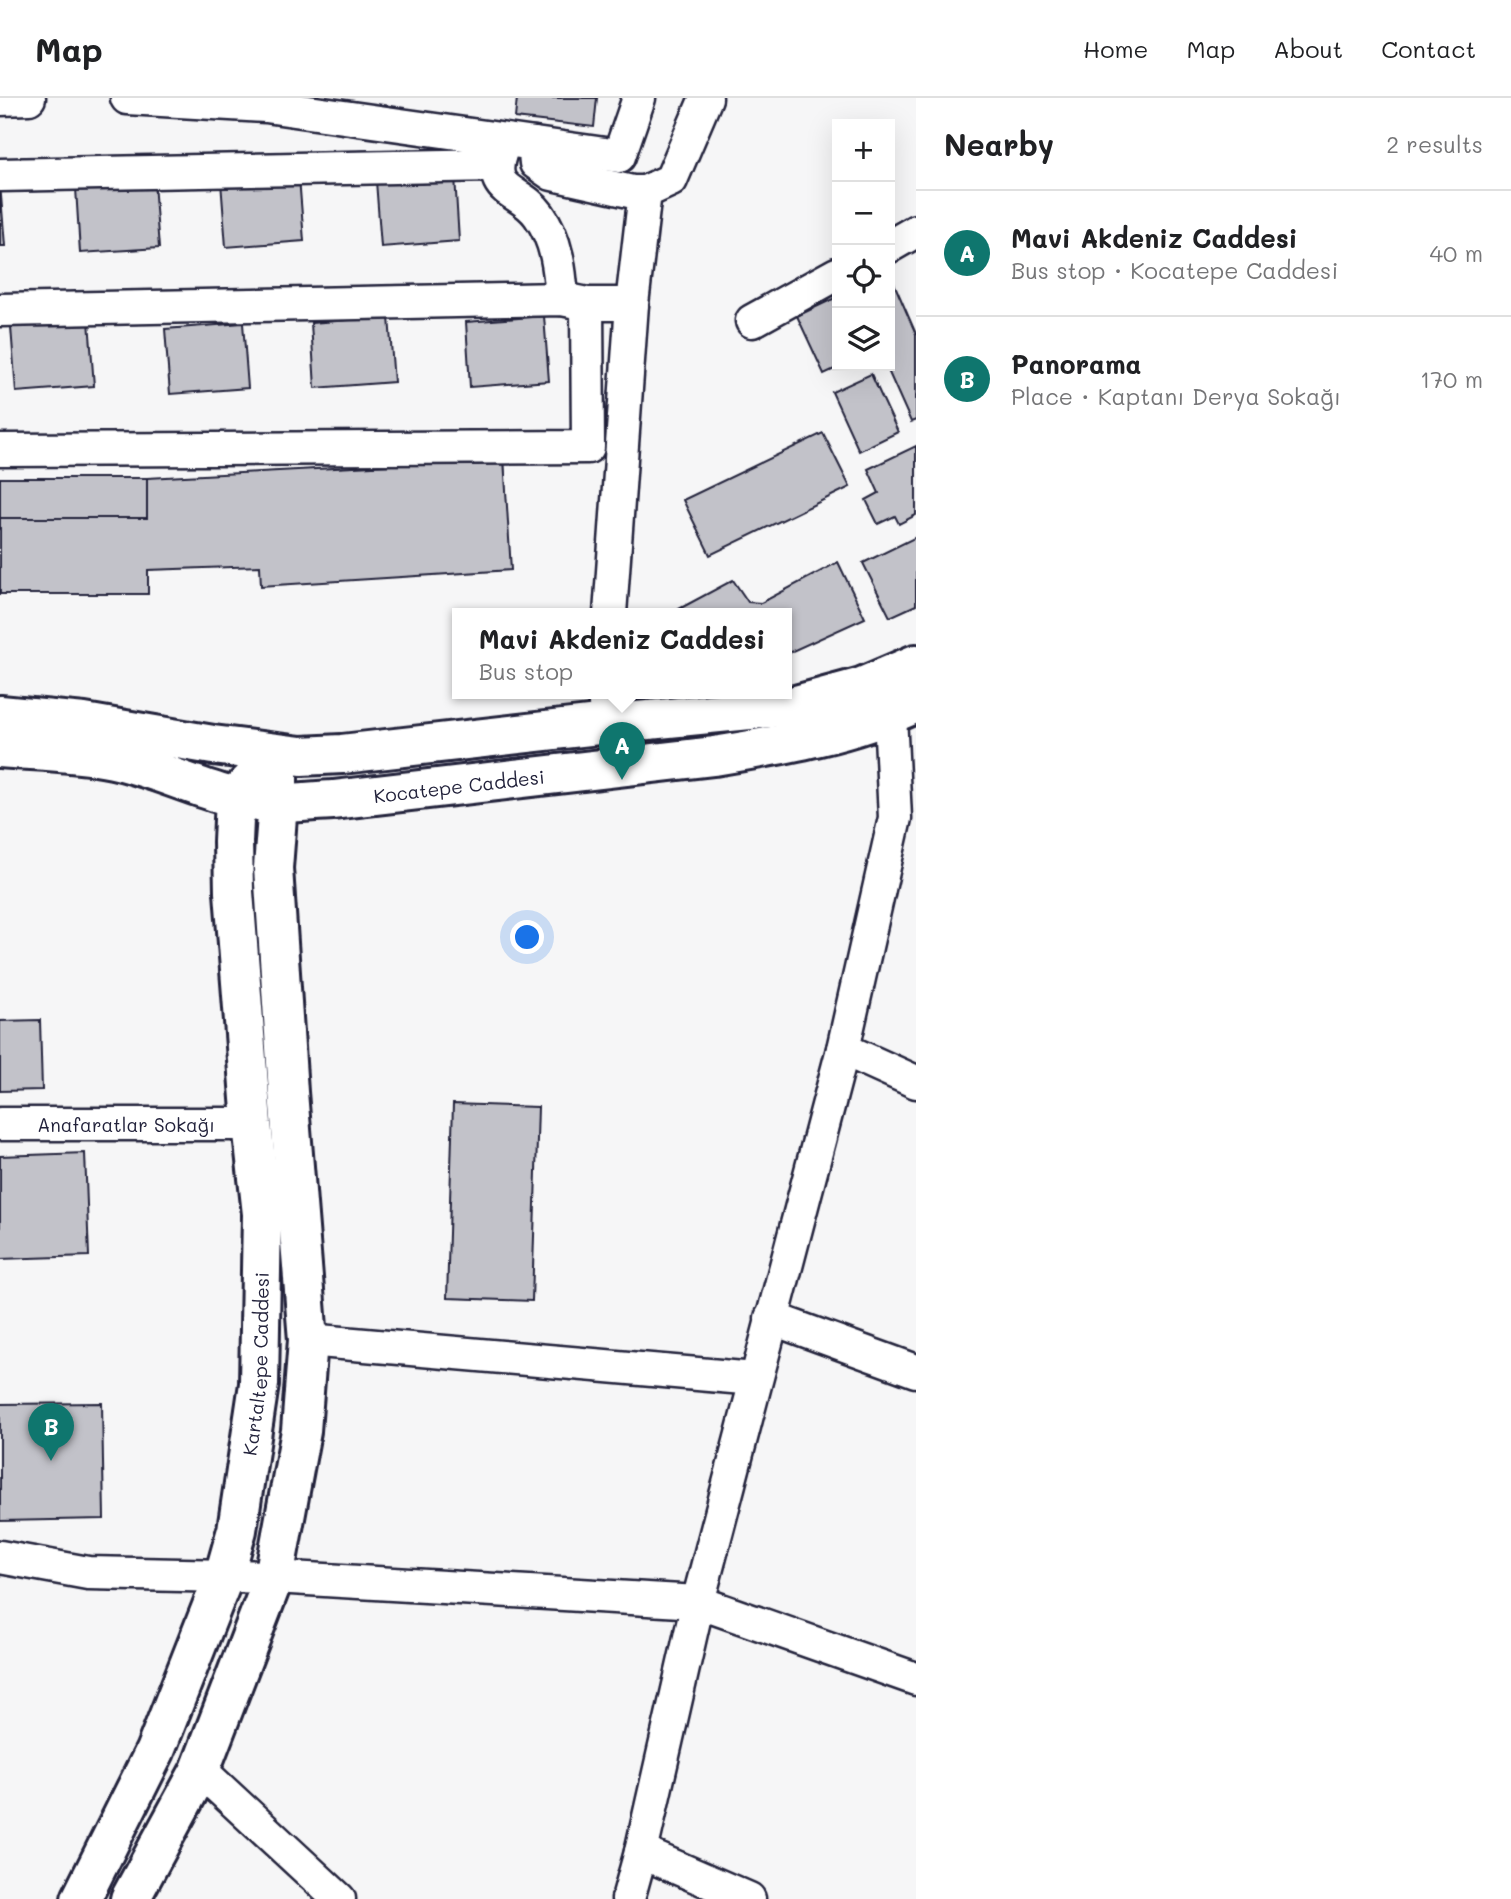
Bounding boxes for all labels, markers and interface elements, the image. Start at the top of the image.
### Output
text: Map [35,27,103,70]
text: Home [1083,33,1148,64]
text: Map [1186,33,1235,64]
text: About [1273,33,1343,64]
text: Contact [1381,33,1476,64]
map controls [832,119,895,371]
button: + [832,119,895,182]
text: Nearby [944,124,1054,164]
text: 2 results [1386,129,1483,159]
button: − [832,182,895,245]
text: Mavi Akdeniz Caddesi [1011,221,1298,255]
text: A [959,238,975,268]
text: 40 m [1430,238,1483,268]
button: locate [832,245,895,308]
text: Bus stop · Kocatepe Caddesi [1011,255,1338,285]
button: layers [832,308,895,371]
text: Panorama [1011,347,1142,381]
text: B [959,364,975,394]
text: 170 m [1420,364,1483,394]
text: Place · Kaptanı Derya Sokağı [1011,381,1341,411]
popup [452,608,792,699]
text: Mavi Akdeniz Caddesi [479,622,765,656]
text: Bus stop [479,656,573,686]
pin: A [599,722,645,780]
street label: Kocatepe Caddesi [372,763,546,808]
your location [510,920,544,954]
street label: Anafaratlar Sokağı [37,1112,215,1137]
street label: Kartaltepe Caddesi [236,1272,273,1457]
pin: B [28,1403,74,1461]

